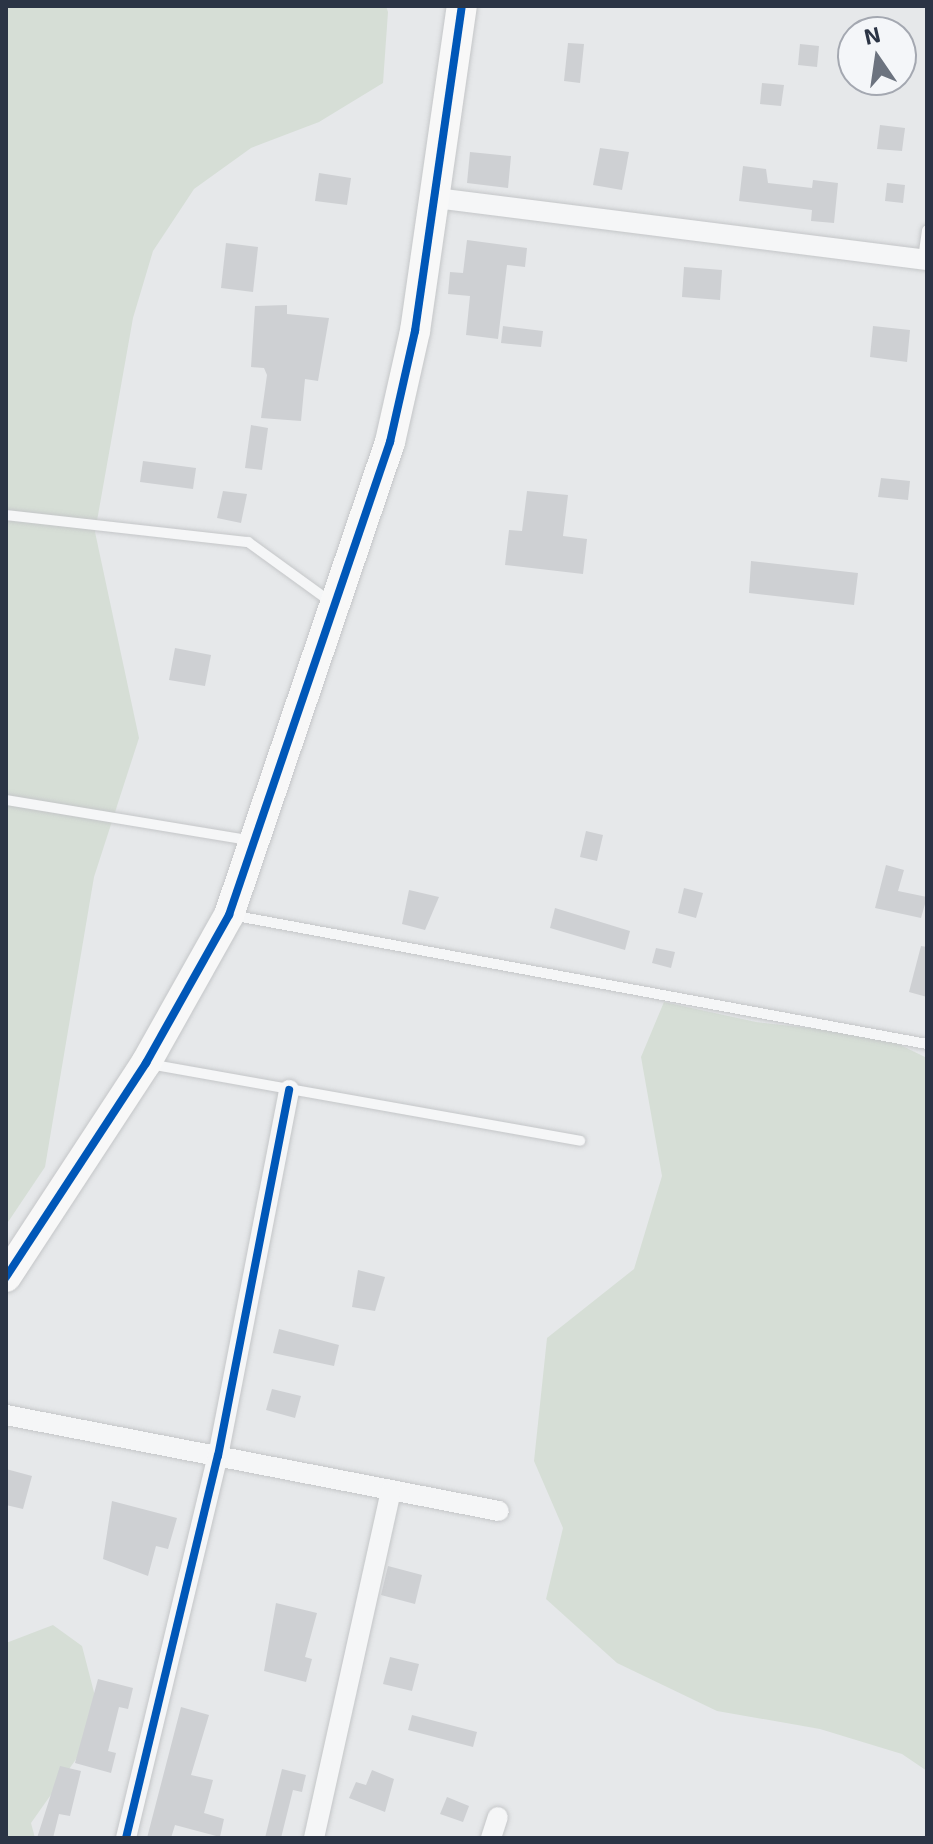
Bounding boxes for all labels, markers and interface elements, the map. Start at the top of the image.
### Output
north arrow [837,16,917,96]
text: N [861,20,883,49]

